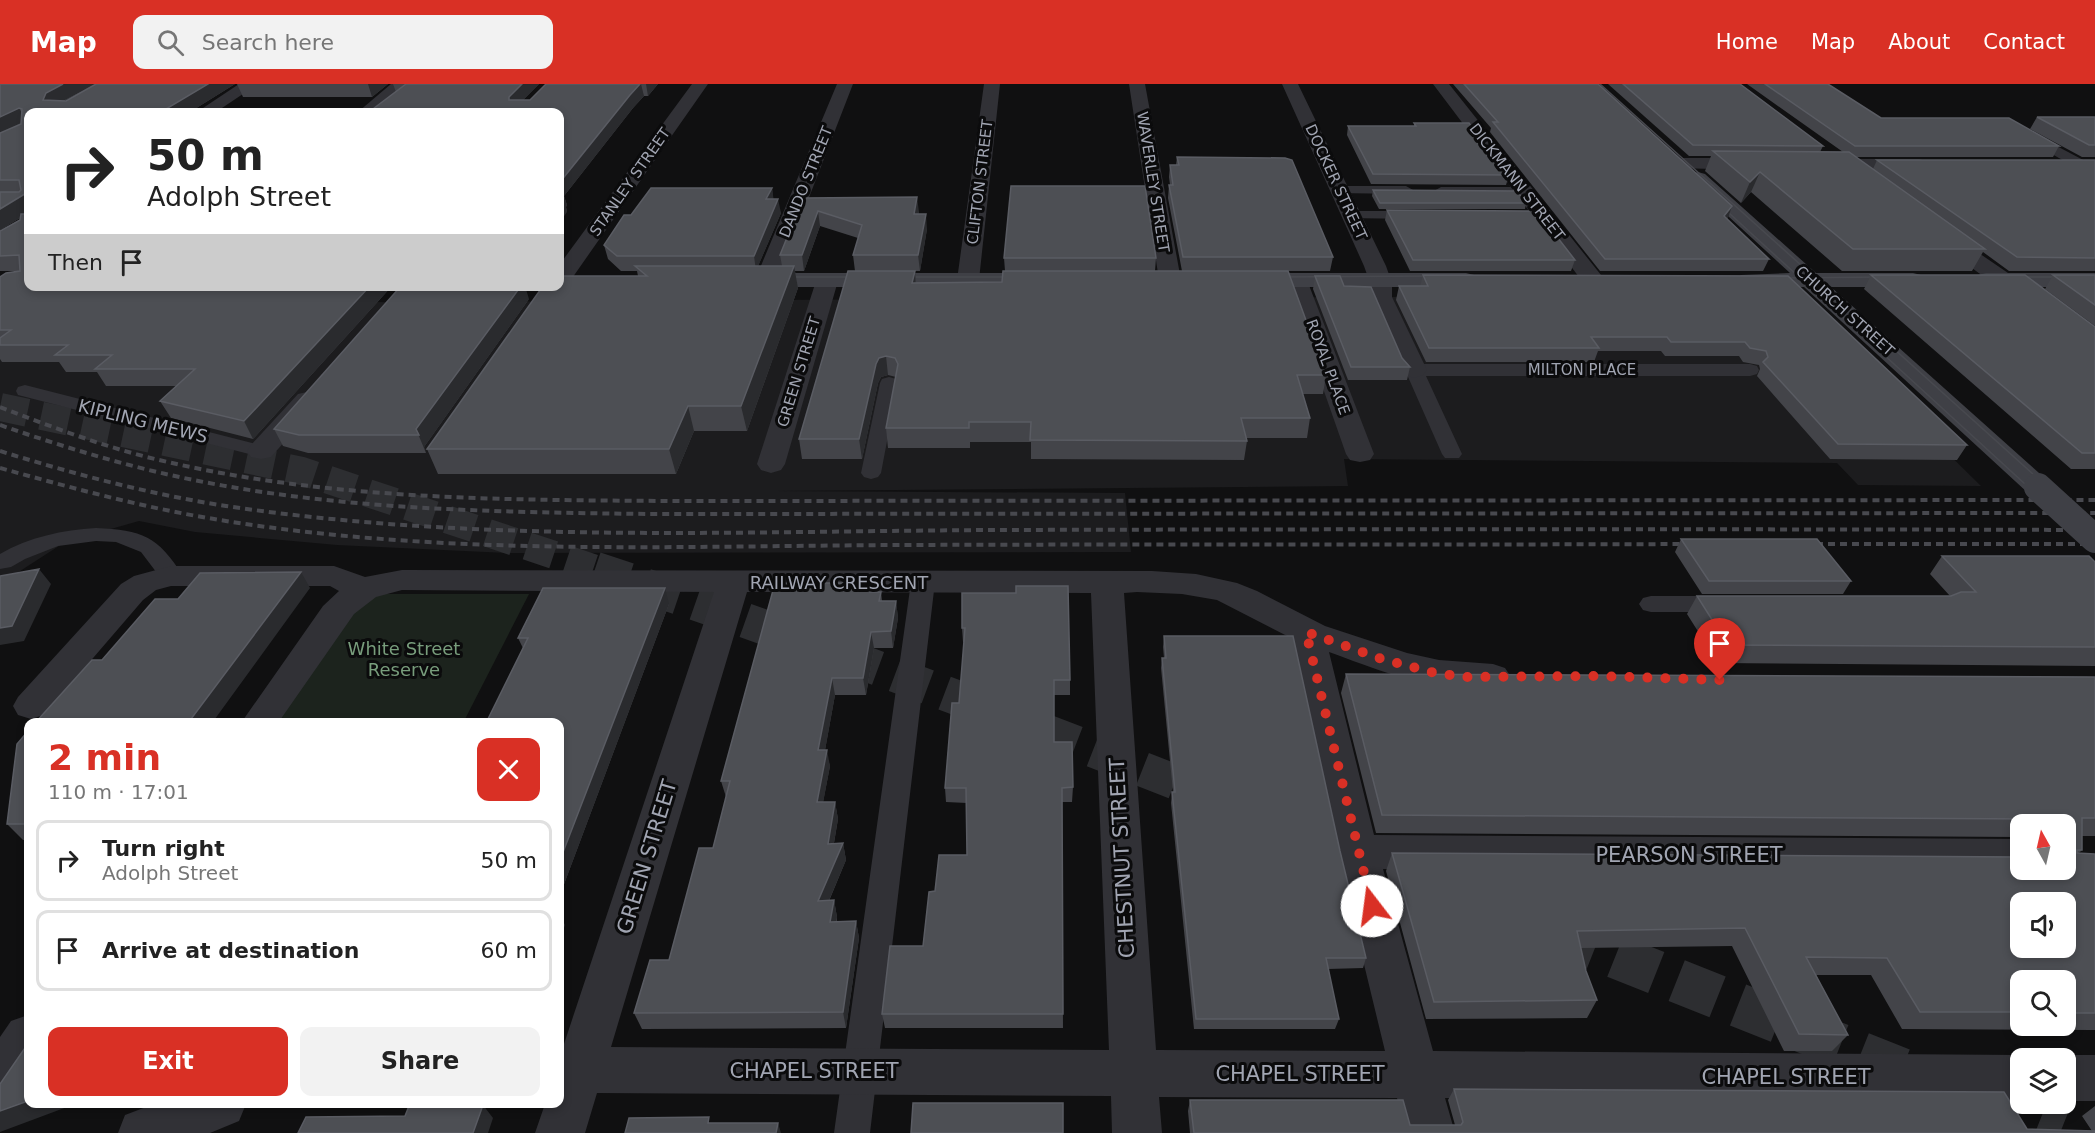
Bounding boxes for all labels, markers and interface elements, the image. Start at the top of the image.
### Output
search box [133,15,553,69]
text: Map [30,26,97,59]
icon: search [154,26,187,59]
text: Search here [202,30,334,55]
text: Home [1716,30,1778,54]
text: Map [1811,30,1855,54]
text: About [1888,30,1950,54]
text: Contact [1983,30,2065,54]
street label: WAVERLEY STREET [1133,110,1173,255]
street label: CLIFTON STREET [963,118,997,246]
street label: DICKMANN STREET [1466,120,1569,245]
street label: DOCKER STREET [1301,121,1371,243]
street label: DANDO STREET [776,123,837,240]
street label: STANLEY STREET [586,124,675,240]
text: 50 m [147,131,264,180]
icon: right [48,132,126,210]
text: Adolph Street [147,181,331,212]
icon: arrive [115,246,148,279]
text: Then [48,250,103,275]
street label: CHURCH STREET [1792,262,1899,360]
street label: GREEN STREET [774,314,825,429]
street label: ROYAL PLACE [1302,317,1354,417]
street label: MILTON PLACE [1528,361,1636,379]
street label: KIPLING MEWS [76,395,210,447]
street label: RAILWAY CRESCENT [750,572,929,593]
pin [1694,618,1745,680]
icon: arrive [1703,627,1736,660]
park label: White Street Reserve [348,638,460,680]
text: 2 min [48,737,161,778]
button: close [477,738,540,801]
street label: CHESTNUT STREET [1105,757,1139,959]
street label: GREEN STREET [612,777,682,937]
text: 110 m · 17:01 [48,780,189,804]
north arrow [2010,814,2076,880]
map controls [2010,814,2076,1114]
text: Turn right [102,836,225,861]
street label: PEARSON STREET [1595,843,1783,867]
icon: right [51,844,84,877]
text: 50 m [481,848,537,873]
text: Adolph Street [102,861,238,885]
position arrow [1340,874,1404,938]
button: sound [2010,892,2076,958]
icon: arrive [51,934,84,967]
text: Arrive at destination [102,938,359,963]
text: 60 m [481,938,537,963]
button: search [2010,970,2076,1036]
button: Exit [48,1027,288,1096]
button: Share [300,1027,540,1096]
button: layers [2010,1048,2076,1114]
street label: CHAPEL STREET [729,1059,899,1083]
street label: CHAPEL STREET [1215,1062,1385,1086]
street label: CHAPEL STREET [1701,1065,1871,1089]

